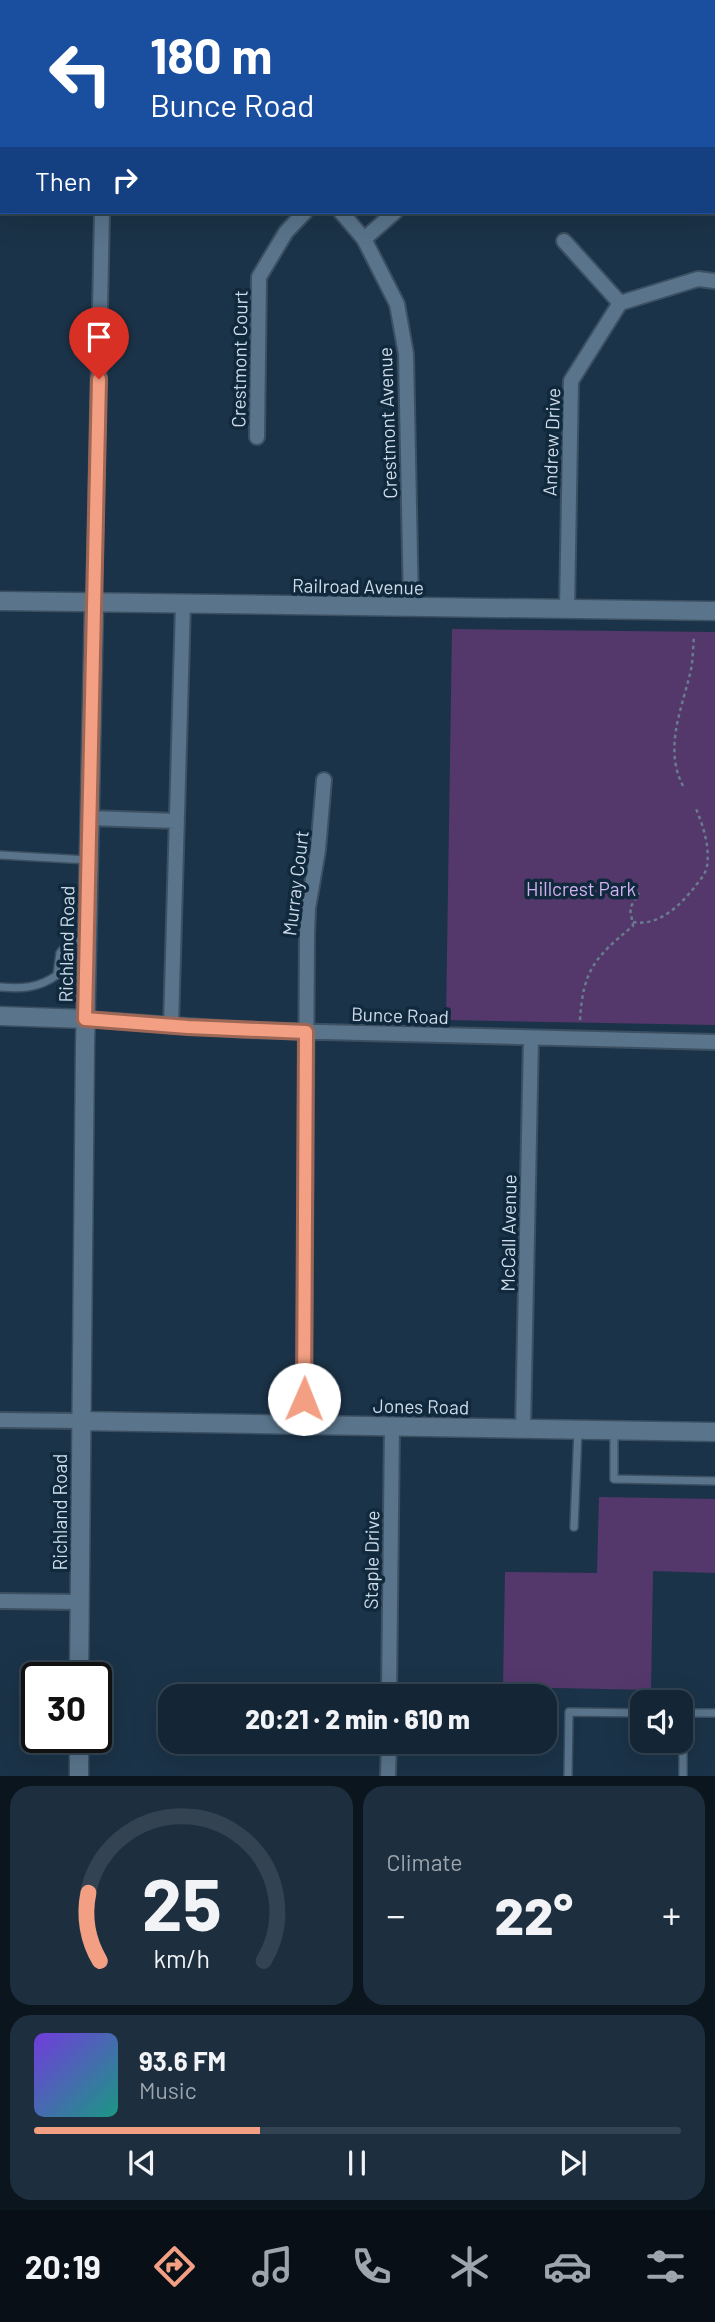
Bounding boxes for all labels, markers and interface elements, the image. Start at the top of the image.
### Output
text: 180 m [150,25,273,84]
icon: left [35,28,126,119]
text: Bunce Road [150,85,315,123]
icon: right [106,161,144,199]
text: Then [35,165,92,196]
street label: Crestmont Court [226,290,252,428]
pin [69,307,129,379]
icon: arrive [80,318,118,356]
street label: Crestmont Avenue [373,347,401,499]
street label: Andrew Drive [538,387,564,497]
street label: Railroad Avenue [292,573,424,599]
street label: Murray Court [277,829,313,937]
park label: Hillcrest Park [526,877,636,900]
street label: Richland Road [53,885,79,1003]
street label: Bunce Road [351,1002,449,1028]
street label: McCall Avenue [495,1174,521,1292]
position arrow [267,1362,341,1436]
street label: Jones Road [373,1394,469,1418]
street label: Richland Road [48,1454,71,1570]
street label: Staple Drive [359,1510,383,1610]
speed limit sign: 30 [21,1662,112,1753]
map controls [630,1690,693,1753]
button: sound [630,1690,693,1753]
text: 20:21 · 2 min · 610 m [245,1703,470,1734]
text: Climate [387,1848,463,1876]
text: 25 [141,1859,221,1947]
text: 22° [494,1883,573,1945]
text: − [387,1891,406,1937]
text: + [662,1891,681,1937]
text: km/h [153,1943,210,1973]
text: 93.6 FM [139,2045,226,2076]
text: Music [139,2076,197,2104]
icon: previous [123,2144,161,2182]
icon: pause [338,2144,376,2182]
icon: next [554,2144,592,2182]
icon: directions [150,2242,199,2291]
icon: music [248,2242,297,2291]
icon: phone [347,2242,396,2291]
icon: climate [445,2242,494,2291]
icon: car [543,2242,592,2291]
icon: filters [641,2242,690,2291]
text: 20:19 [25,2247,101,2285]

